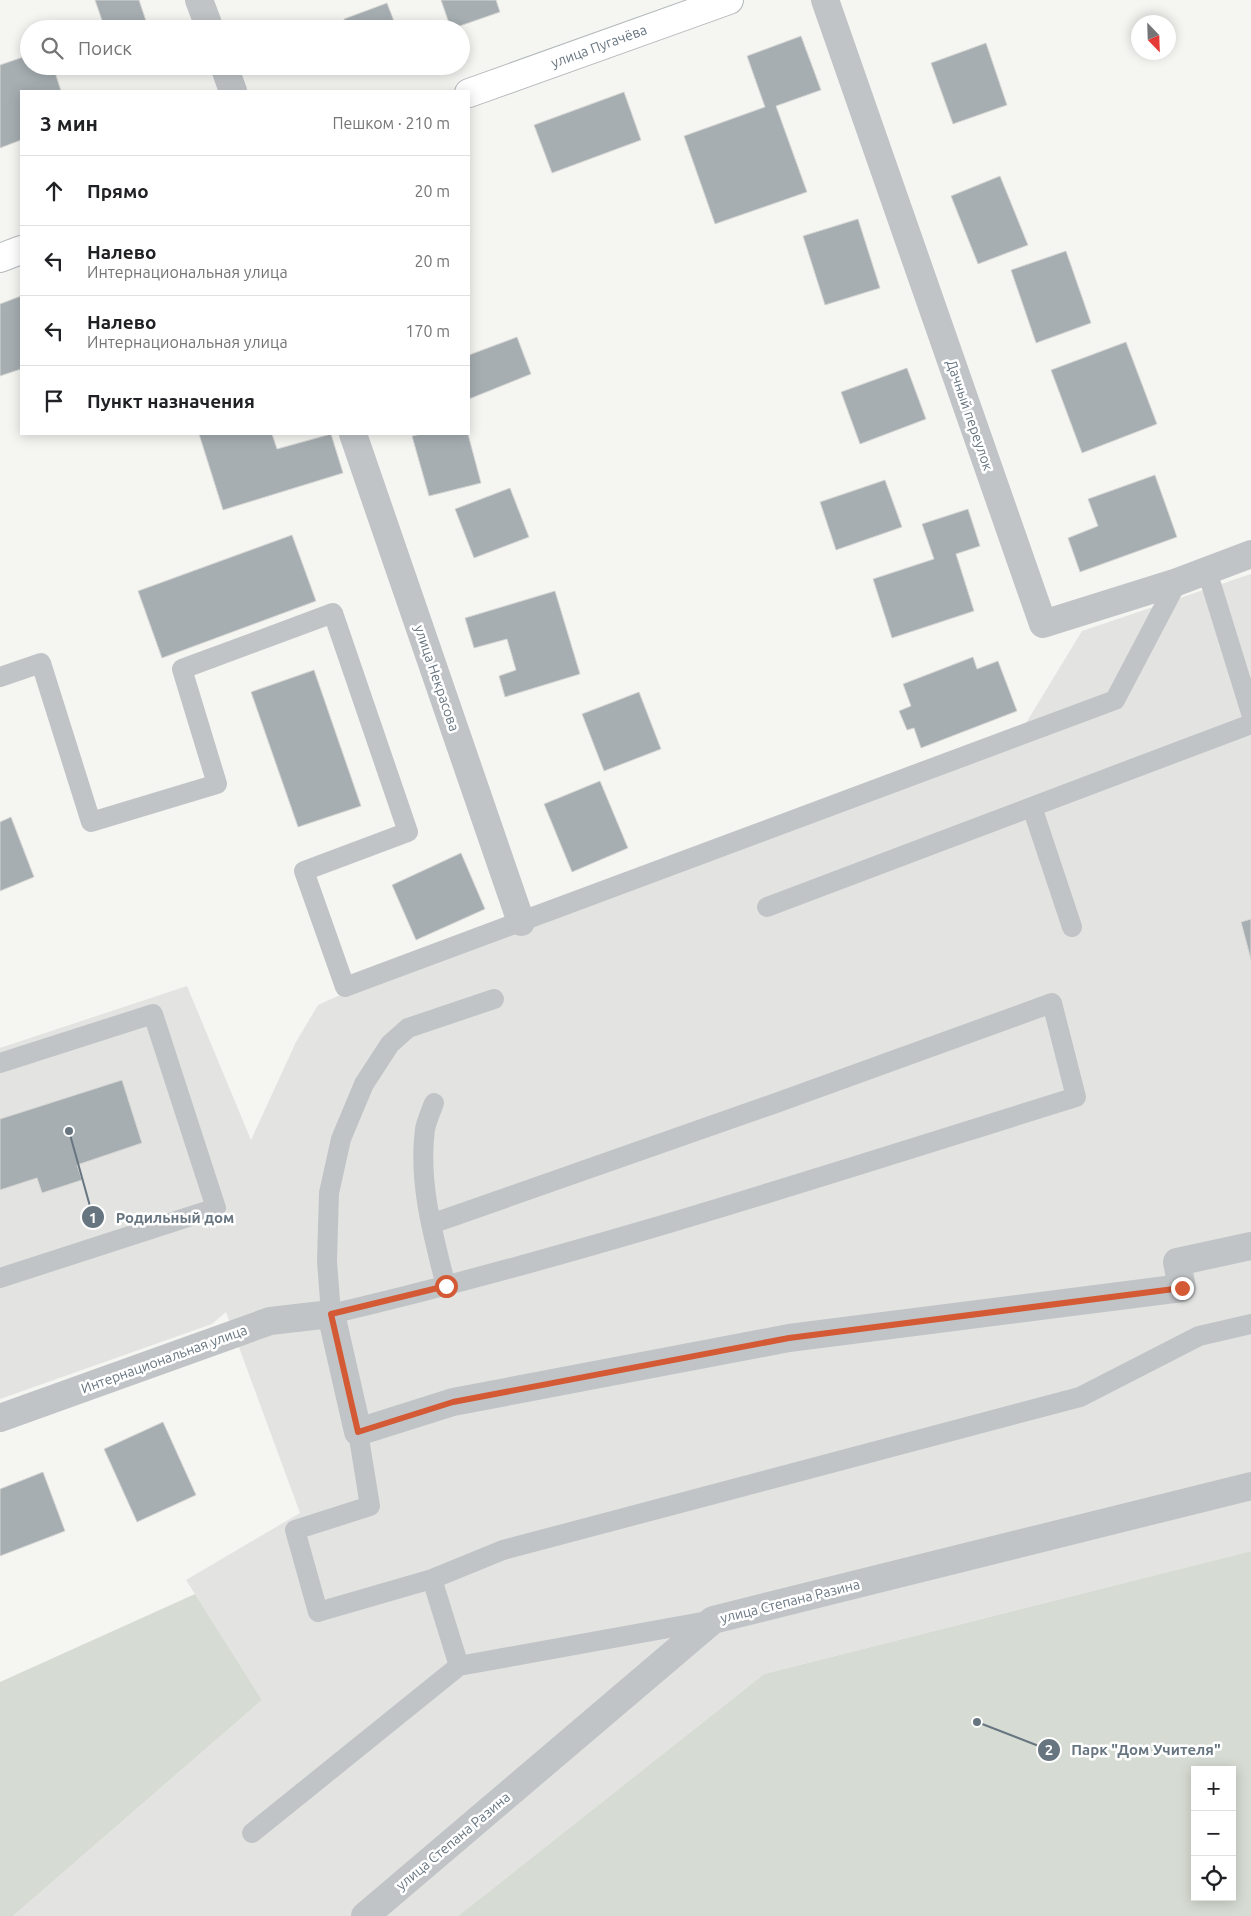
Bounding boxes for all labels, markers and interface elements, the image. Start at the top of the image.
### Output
north arrow [1131,15,1176,60]
search box [20,20,470,75]
street label: улица Пугачёва [549,21,649,71]
icon: search [38,34,66,62]
text: Поиск [78,37,132,59]
text: 3 мин [40,111,98,135]
text: Пешком · 210 m [332,114,450,132]
icon: ahead [40,177,68,205]
text: Прямо [87,180,149,202]
text: 20 m [414,182,450,200]
text: Налево [87,241,156,263]
icon: left [40,247,68,275]
text: 20 m [414,252,450,270]
text: Интернациональная улица [87,263,288,281]
text: Налево [87,311,156,333]
icon: left [40,317,68,345]
text: 170 m [405,322,450,340]
text: Интернациональная улица [87,333,288,351]
street label: Дачный переулок [944,357,996,473]
icon: arrive [40,387,68,415]
text: Пункт назначения [87,390,255,412]
street label: улица Некрасова [411,623,463,733]
callout: Родильный дом [80,1202,244,1232]
text: 1 [89,1209,97,1226]
text: Родильный дом [116,1209,234,1226]
route start [435,1275,458,1298]
route end [1171,1277,1194,1300]
street label: Интернациональная улица [79,1321,249,1397]
street label: улица Степана Разина [718,1576,862,1626]
callout: Парк "Дом Учителя" [1036,1735,1231,1765]
text: 2 [1045,1741,1053,1758]
text: Парк "Дом Учителя" [1071,1741,1221,1758]
map controls [1191,1766,1236,1901]
button: + [1191,1766,1236,1811]
street label: улица Степана Разина [393,1789,513,1893]
button: − [1191,1811,1236,1856]
button: locate [1191,1856,1236,1901]

